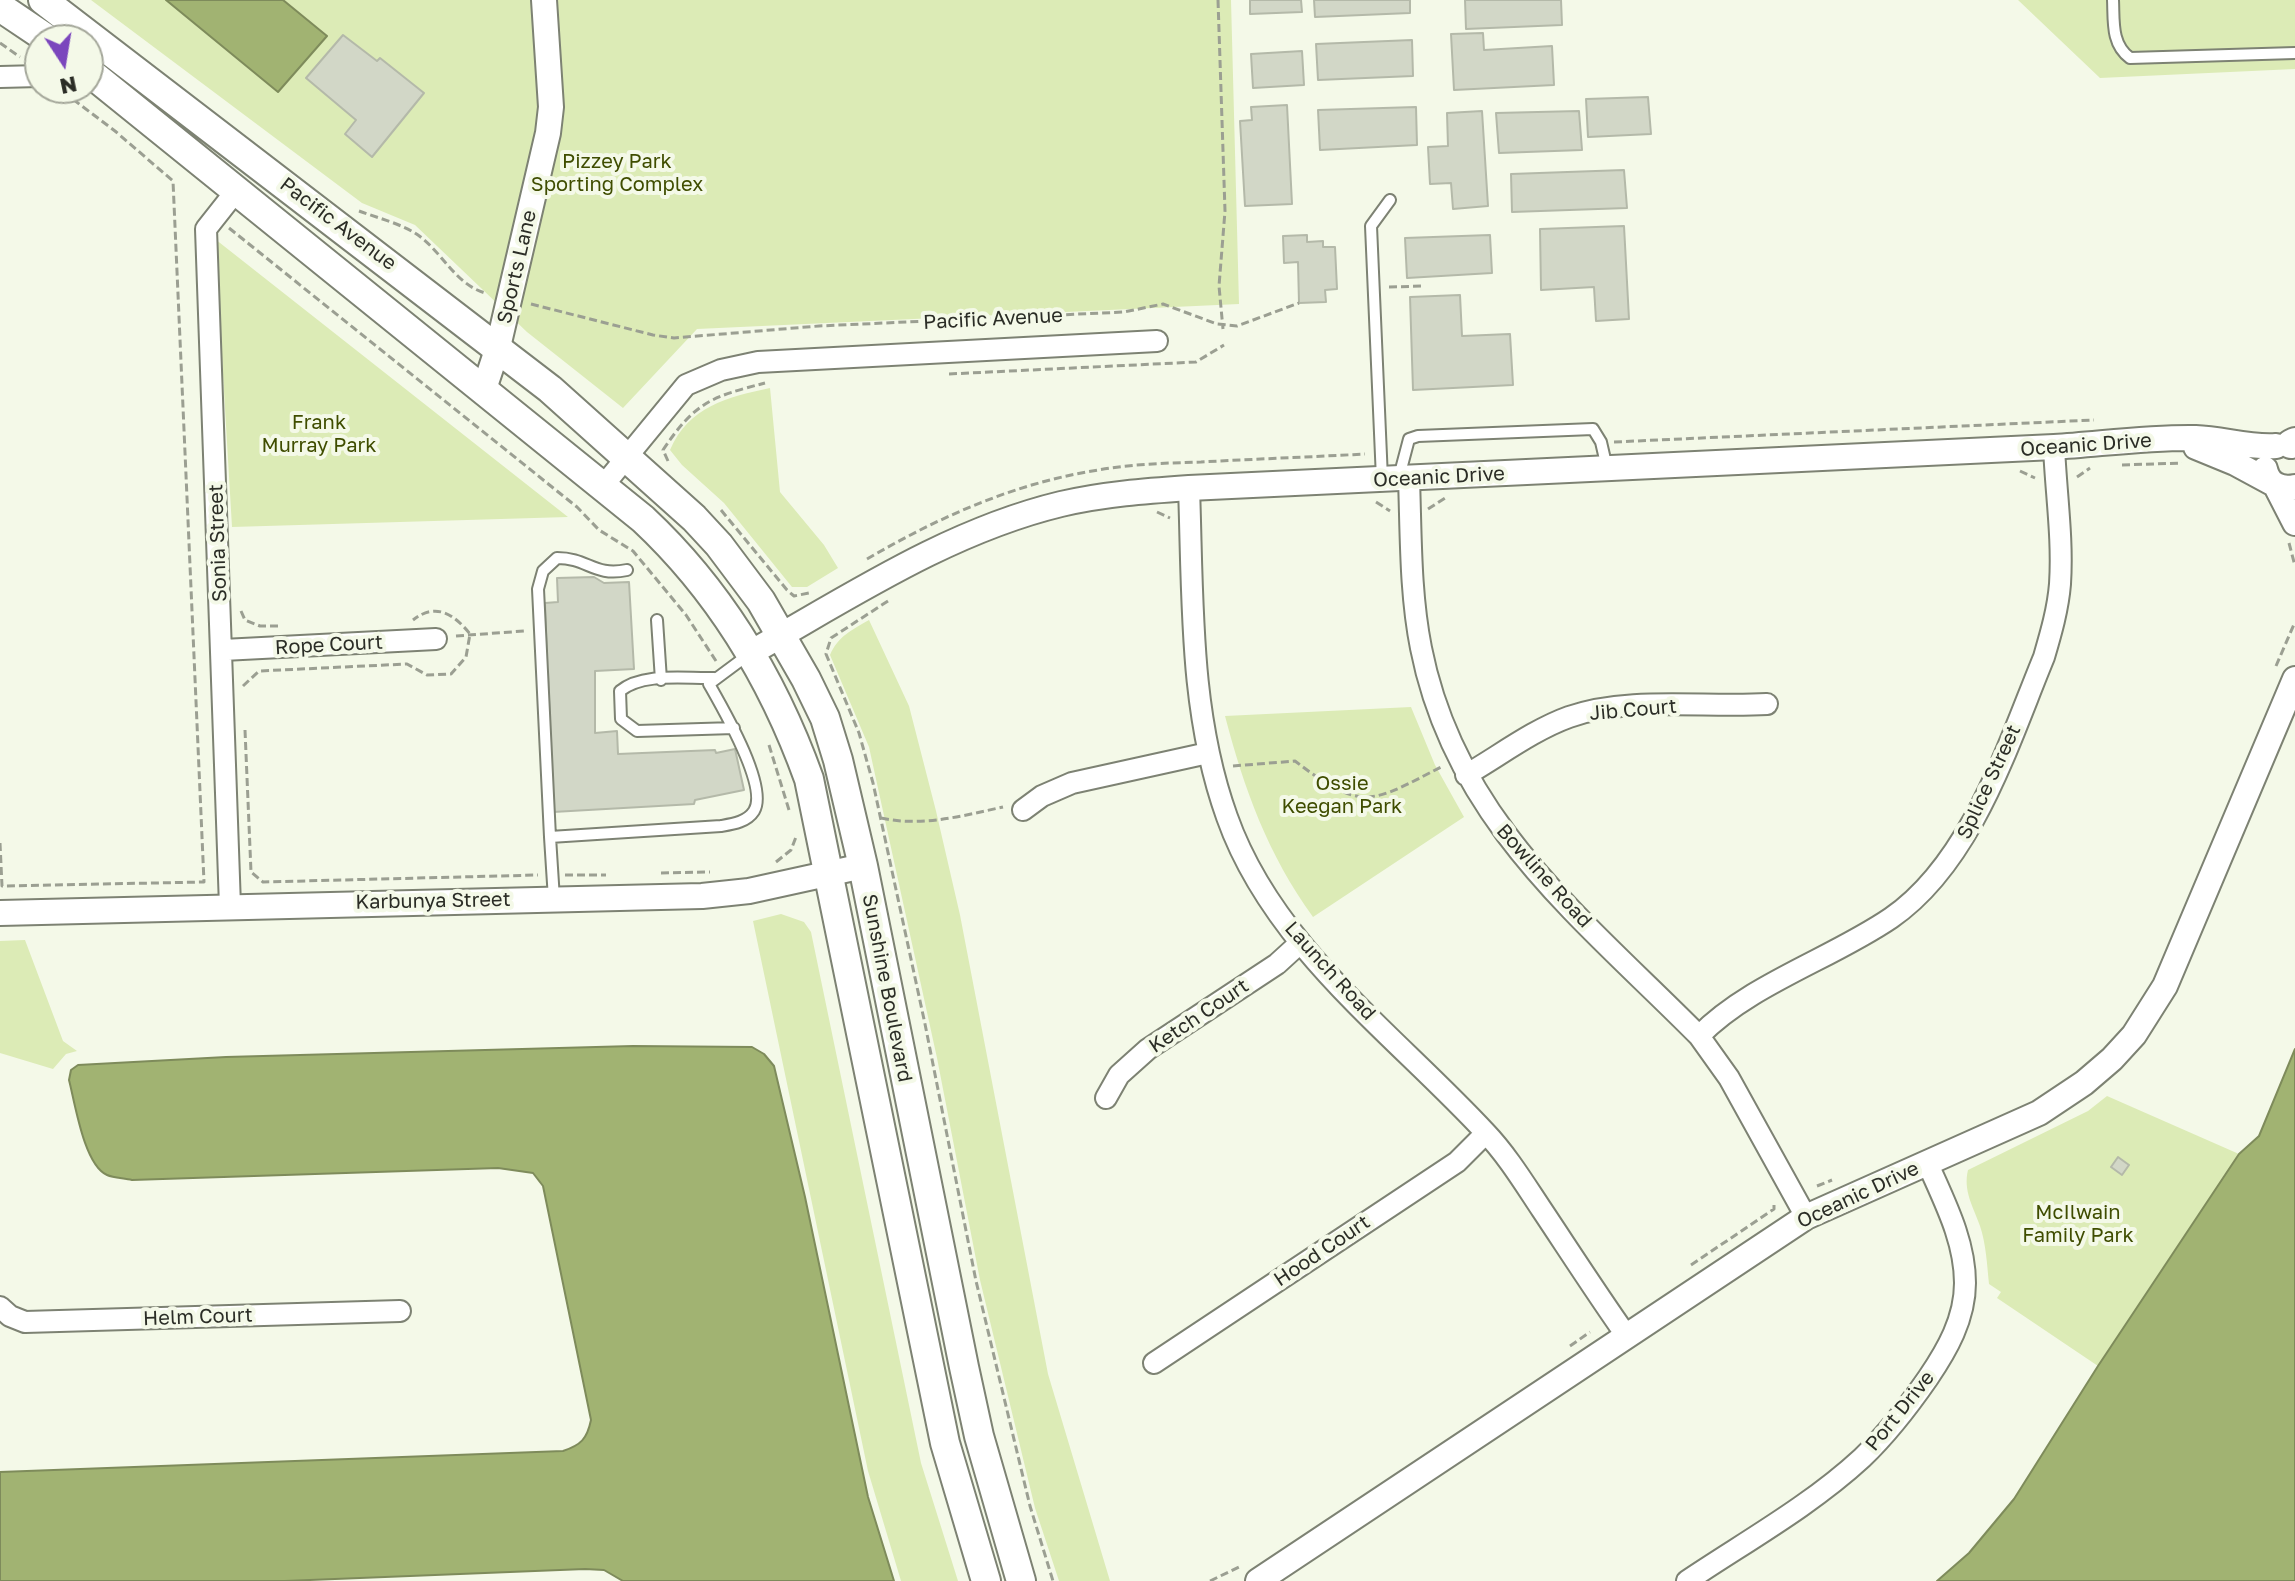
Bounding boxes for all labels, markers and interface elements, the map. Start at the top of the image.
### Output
north arrow [24,24,104,104]
text: N [58,71,80,101]
park label: Pizzey Park Sporting Complex [531,150,703,197]
street label: Pacific Avenue [275,172,401,276]
street label: Sports Lane [492,208,542,326]
street label: Pacific Avenue [923,303,1063,335]
park label: Frank Murray Park [261,411,377,458]
street label: Oceanic Drive [2019,428,2153,462]
street label: Oceanic Drive [1373,462,1505,492]
street label: Sonia Street [204,484,232,602]
street label: Rope Court [274,630,384,660]
street label: Jib Court [1588,694,1678,726]
street label: Splice Street [1952,721,2026,843]
park label: Ossie Keegan Park [1282,772,1402,819]
street label: Bowline Road [1491,819,1597,933]
street label: Karbunya Street [355,888,511,914]
street label: Sunshine Boulevard [857,892,917,1084]
street label: Launch Road [1279,917,1381,1025]
street label: Ketch Court [1145,974,1253,1058]
street label: Oceanic Drive [1793,1156,1923,1234]
park label: McIlwain Family Park [2022,1201,2134,1248]
street label: Hood Court [1270,1210,1374,1292]
street label: Helm Court [143,1303,253,1331]
street label: Port Drive [1861,1366,1939,1456]

